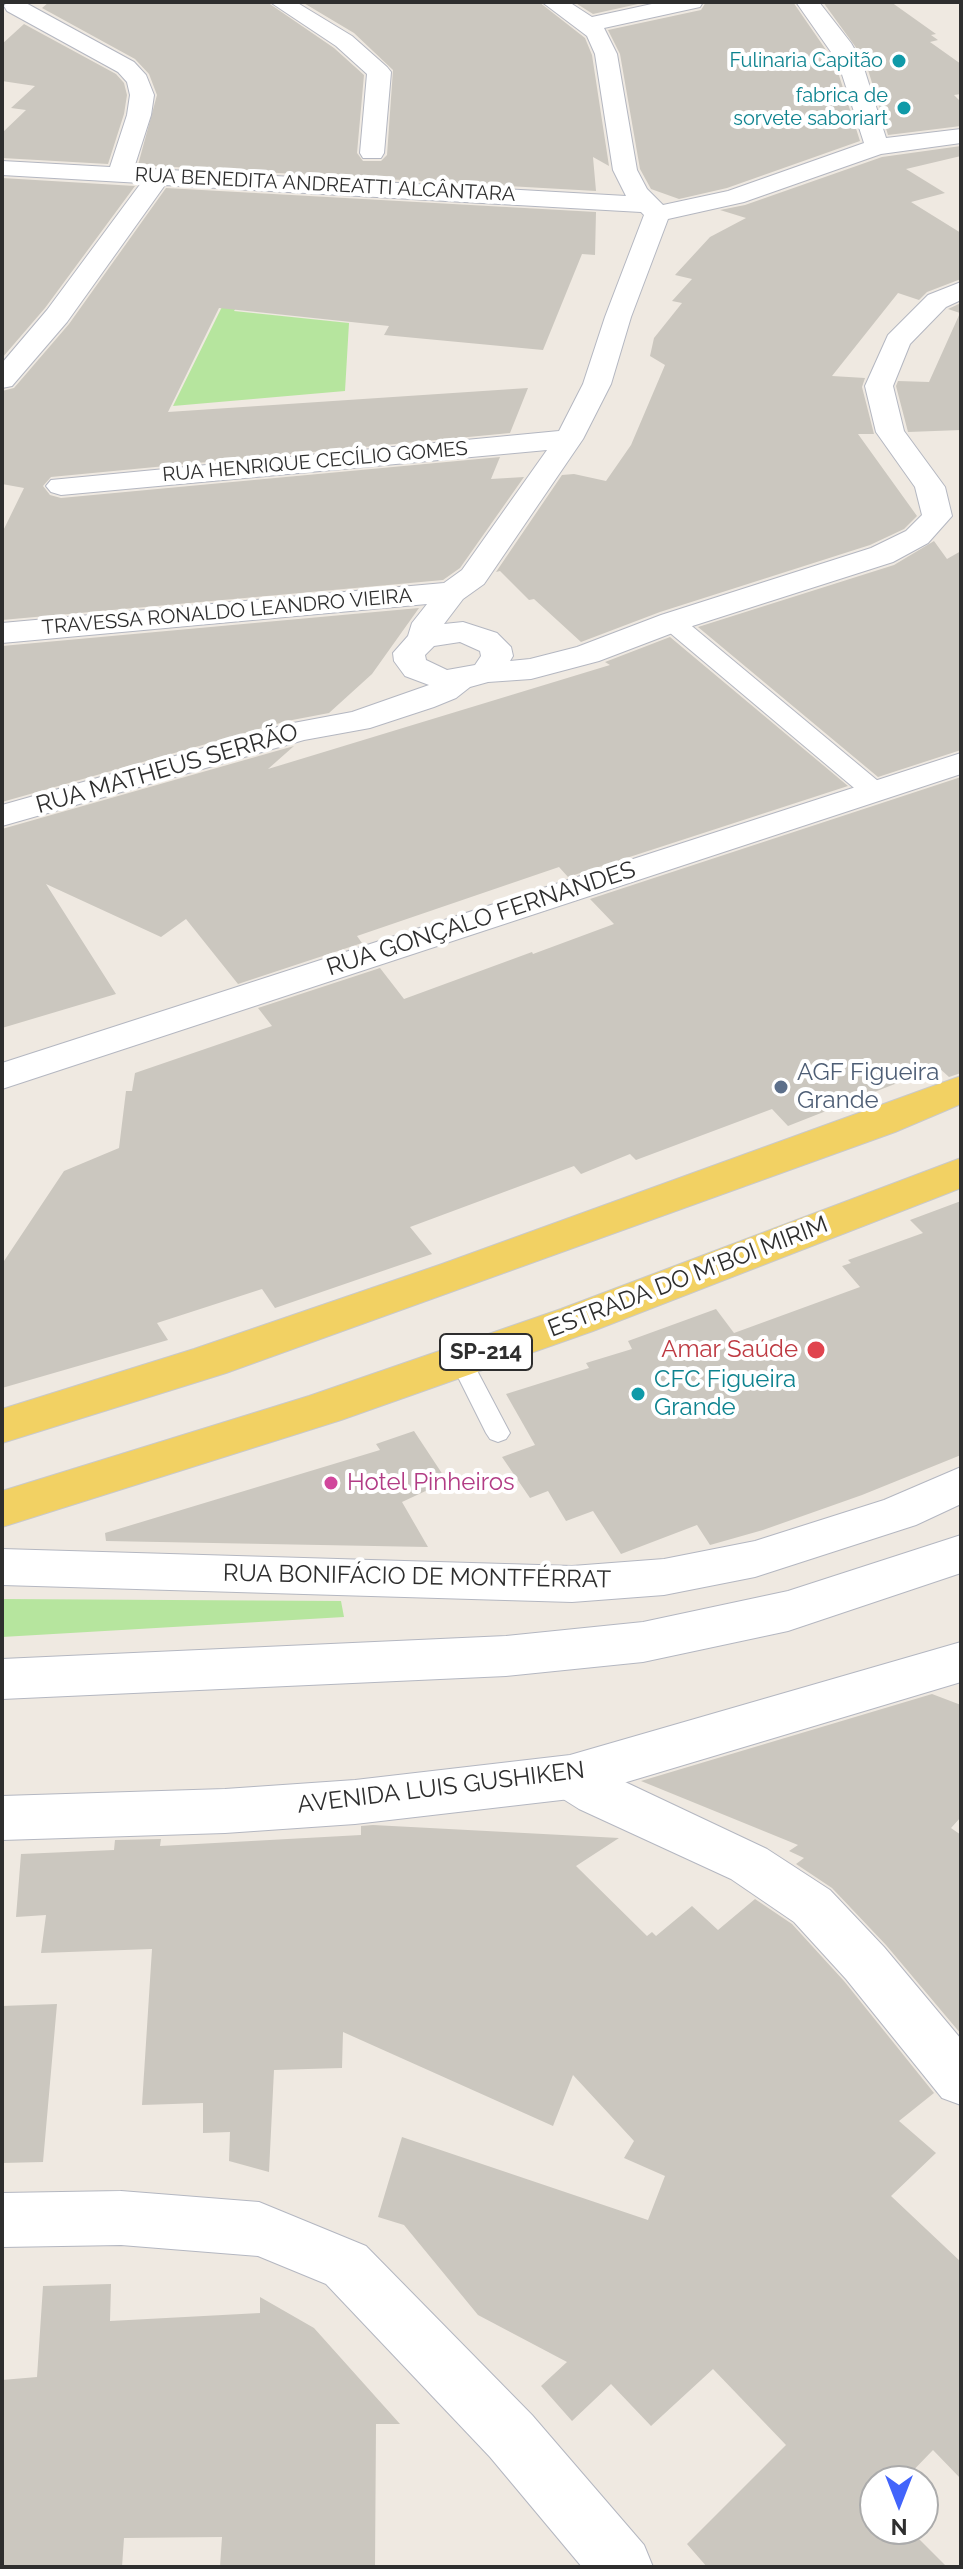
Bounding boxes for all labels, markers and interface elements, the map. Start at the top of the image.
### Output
place label: Fulinaria Capitão [729,49,883,73]
marker: Fulinaria Capitão [890,52,908,70]
place label: fabrica de sorvete saboriart [733,84,888,131]
marker: fabrica de sorvete saboriart [895,99,913,117]
street label: RUA BENEDITA ANDREATTI ALCÂNTARA [134,163,516,207]
street label: RUA HENRIQUE CECÍLIO GOMES [161,437,469,487]
street label: TRAVESSA RONALDO LEANDRO VIEIRA [41,584,413,640]
street label: RUA MATHEUS SERRÃO [33,718,301,820]
street label: RUA GONÇALO FERNANDES [323,855,639,983]
place label: AGF Figueira Grande [797,1059,939,1115]
marker: AGF Figueira Grande [772,1078,790,1096]
street label: ESTRADA DO M'BOI MIRIM [544,1210,832,1344]
road number: SP-214 [440,1334,532,1370]
place label: Amar Saúde [661,1336,798,1364]
marker: Amar Saúde [805,1339,827,1361]
place label: CFC Figueira Grande [654,1366,796,1422]
marker: CFC Figueira Grande [629,1385,647,1403]
place label: Hotel Pinheiros [347,1469,515,1497]
marker: Hotel Pinheiros [322,1474,340,1492]
street label: RUA BONIFÁCIO DE MONTFÉRRAT [223,1559,611,1595]
street label: AVENIDA LUIS GUSHIKEN [296,1756,586,1820]
north arrow [859,2465,939,2545]
text: N [891,2514,907,2540]

